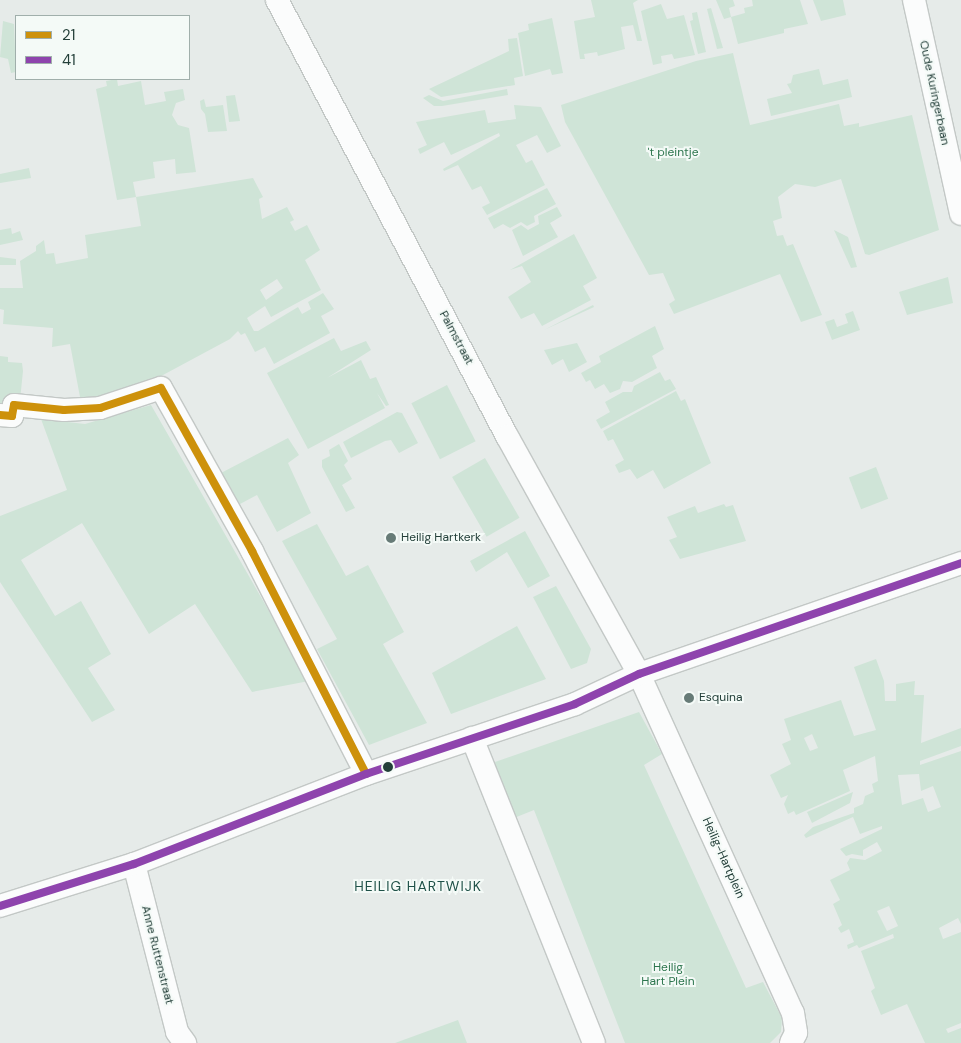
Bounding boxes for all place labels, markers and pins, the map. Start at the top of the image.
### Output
place label: Heilig Hartkerk [401,531,481,545]
marker: Heilig Hartkerk [385,532,397,544]
place label: Esquina [699,691,742,705]
marker: Esquina [683,692,695,704]
unlabelled marker [383,762,393,772]

